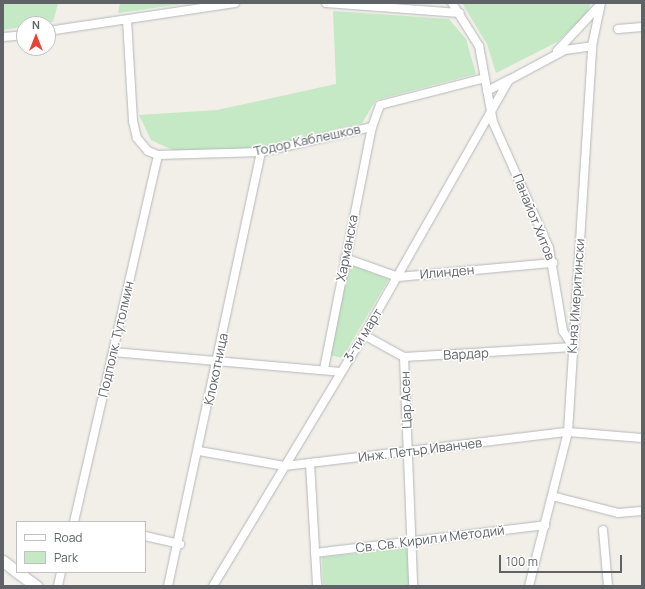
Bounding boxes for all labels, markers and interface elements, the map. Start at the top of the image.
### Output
north arrow [16,16,56,56]
text: N [32,17,40,32]
street label: Тодор Каблешков [252,121,362,159]
street label: Панайот Хитов [510,172,558,262]
street label: Харманска [333,213,361,283]
street label: Княз Имеритински [564,238,588,354]
street label: Илинден [419,262,475,282]
street label: Подполк. Тутолмин [95,279,137,399]
street label: 3-ти март [341,306,385,364]
street label: Клокотница [201,332,231,406]
street label: Вардар [443,345,489,363]
street label: Цар Асен [397,371,415,429]
street label: Инж. Петър Иванчев [357,435,483,465]
legend [16,521,146,573]
street label: Св. Св. Кирил и Методий [355,522,505,556]
text: Road [54,529,82,546]
scale bar [501,547,624,573]
text: Park [54,549,78,566]
text: 100 m [506,553,538,570]

